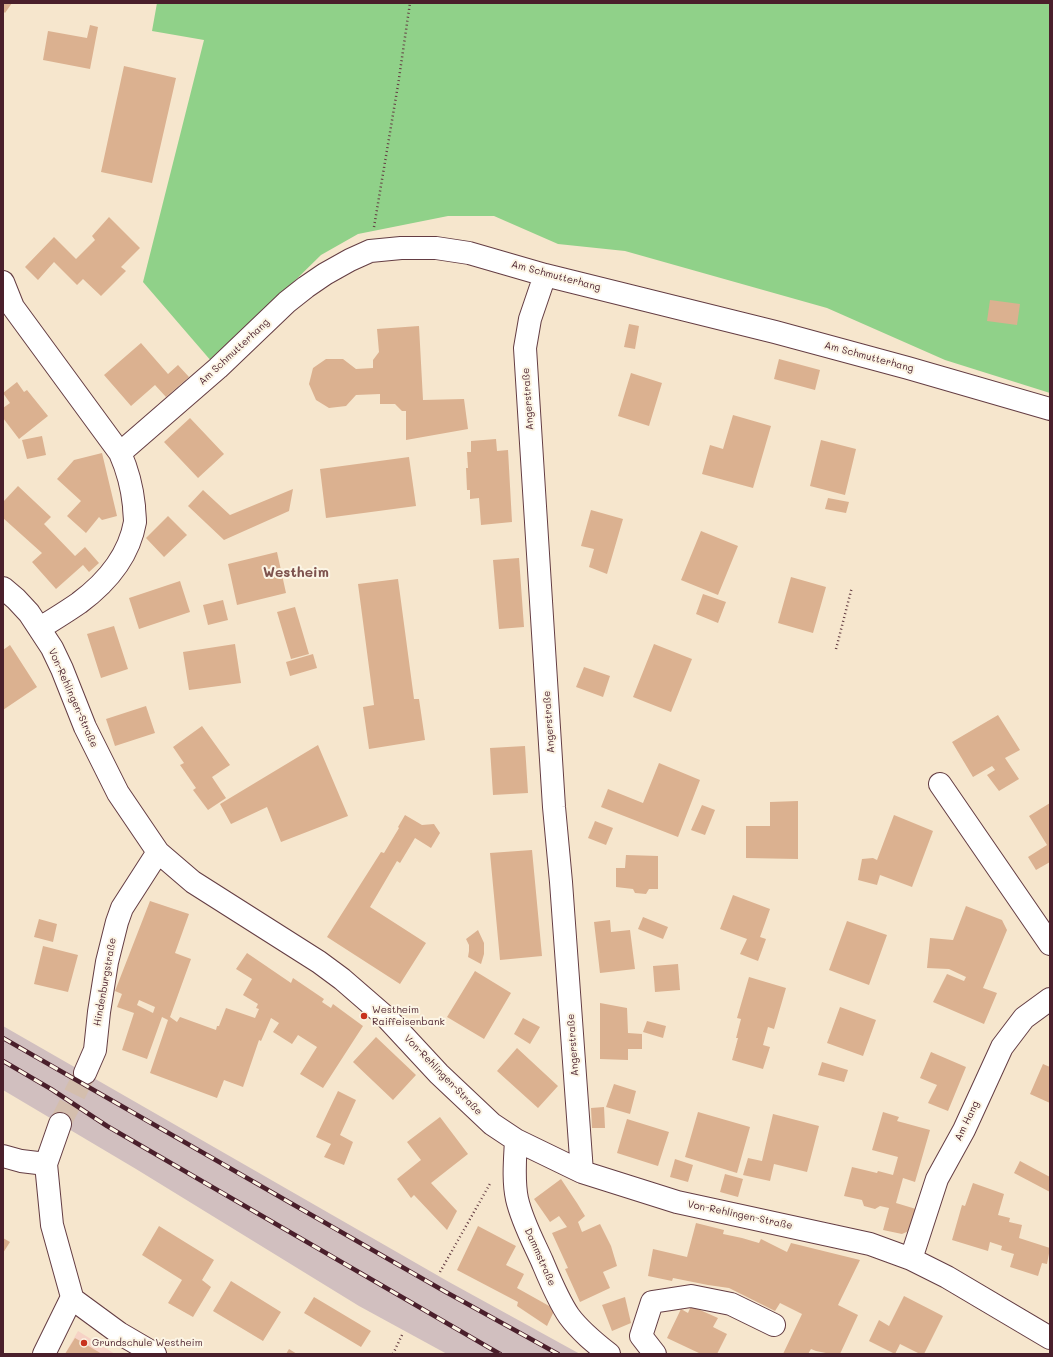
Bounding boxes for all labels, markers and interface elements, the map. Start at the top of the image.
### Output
street label: Am Schmutterhang [510,258,602,294]
street label: Am Schmutterhang [196,316,272,388]
street label: Am Schmutterhang [823,339,915,375]
street label: Angerstraße [520,367,536,431]
district label: Westheim [263,565,329,581]
street label: Von-Rehlingen-Straße [46,647,100,749]
street label: Angerstraße [541,690,557,754]
street label: Hindenburgstraße [91,937,119,1027]
place label: Westheim Raiffeisenbank [372,1004,445,1028]
marker: Westheim Raiffeisenbank [359,1011,369,1021]
street label: Angerstraße [565,1013,581,1077]
street label: Von-Rehlingen-Straße [402,1032,484,1118]
street label: Am Hang [952,1099,982,1143]
street label: Von-Rehlingen-Straße [686,1198,794,1232]
street label: Dammstraße [522,1226,558,1288]
place label: Grundschule Westheim [92,1337,203,1349]
marker: Grundschule Westheim [79,1338,89,1348]

